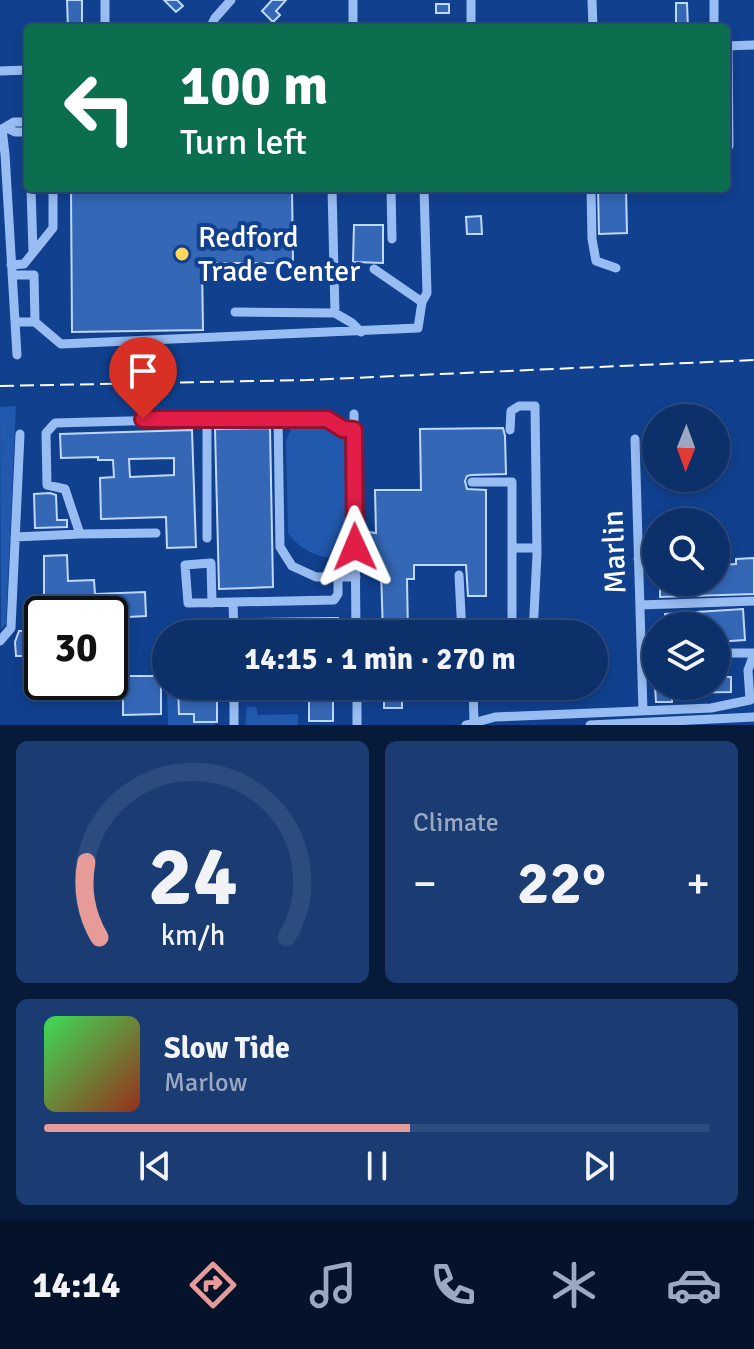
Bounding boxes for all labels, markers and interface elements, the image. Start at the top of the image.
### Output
text: 100 m [180,51,328,120]
icon: left [48,56,152,160]
text: Turn left [180,120,307,165]
place label: Redford Trade Center [198,219,360,290]
marker: Redford Trade Center [173,245,191,263]
pin [109,337,177,419]
icon: arrive [121,349,165,393]
north arrow [642,404,730,492]
map controls [642,404,730,700]
position arrow [313,505,397,589]
button: search [642,508,730,596]
street label: Marlin [595,510,634,594]
speed limit sign: 30 [24,596,128,700]
button: layers [642,612,730,700]
text: 14:15 · 1 min · 270 m [244,641,516,678]
text: Climate [413,807,499,839]
text: 24 [148,826,237,928]
text: 22° [517,847,606,921]
text: − [413,857,437,911]
text: + [686,857,710,911]
text: km/h [160,918,225,953]
text: Slow Tide [164,1030,290,1067]
text: Marlow [164,1067,247,1099]
icon: previous [133,1144,177,1188]
icon: pause [355,1144,399,1188]
icon: next [577,1144,621,1188]
icon: directions [185,1257,241,1313]
icon: music [305,1257,361,1313]
icon: phone [425,1257,481,1313]
icon: climate [546,1257,602,1313]
icon: car [666,1257,722,1313]
text: 14:14 [32,1263,121,1308]

